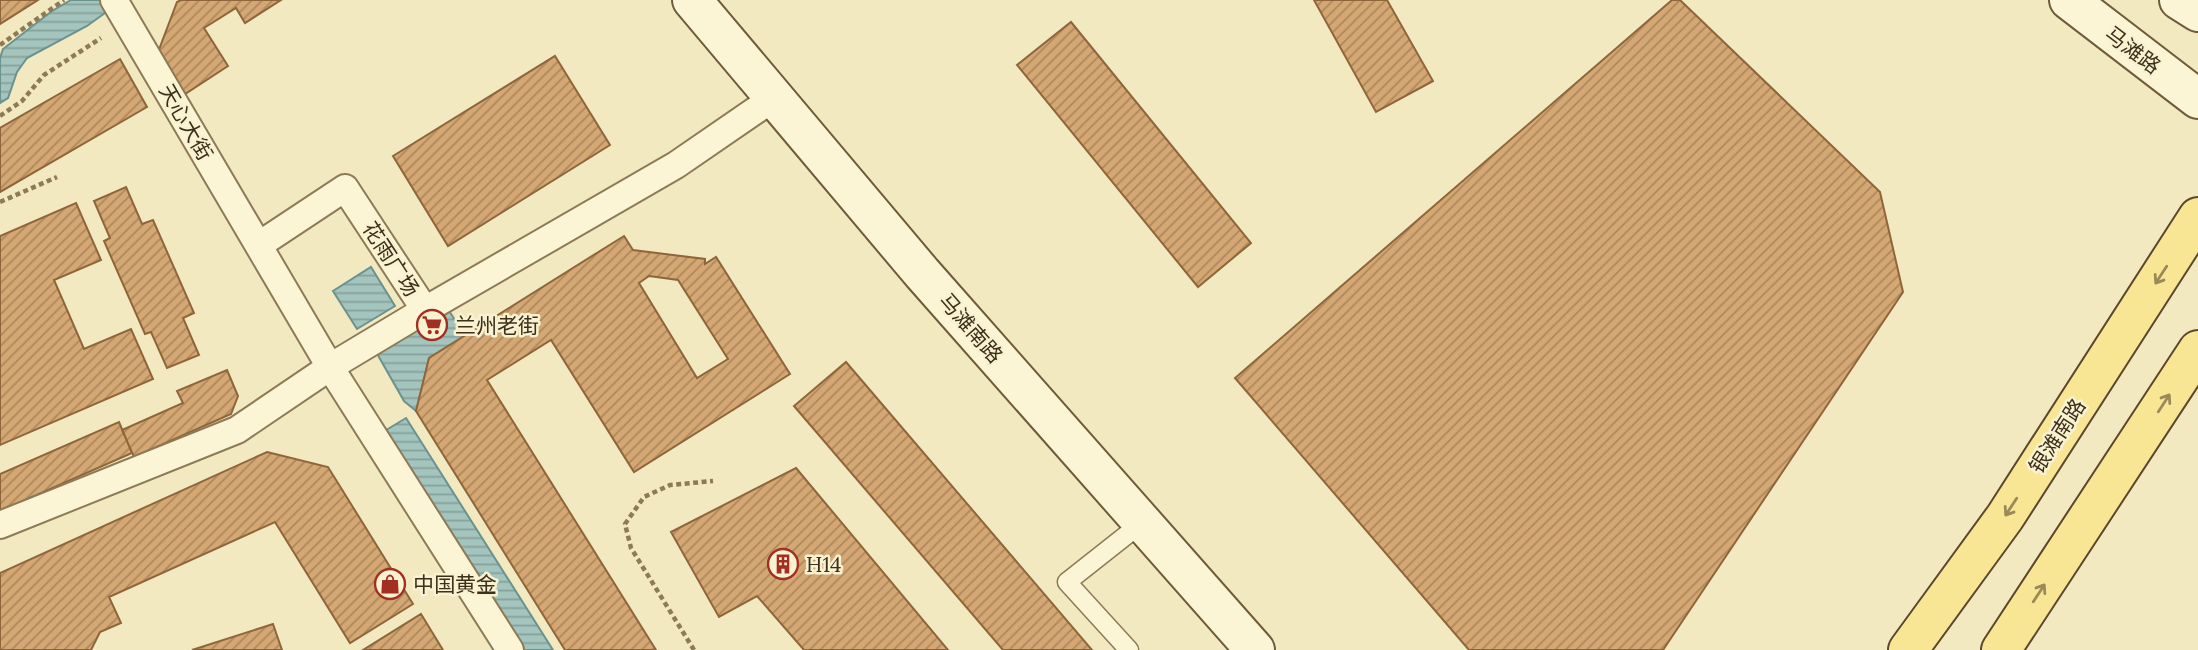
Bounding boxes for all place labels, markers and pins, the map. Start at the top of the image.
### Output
supermarket icon: 兰州老街 [415,308,449,342]
place label: 兰州老街 [455,312,539,339]
building icon: H14 [766,547,800,581]
place label: H14 [806,551,841,578]
shop icon: 中国黄金 [373,567,407,601]
place label: 中国黄金 [413,571,497,598]

